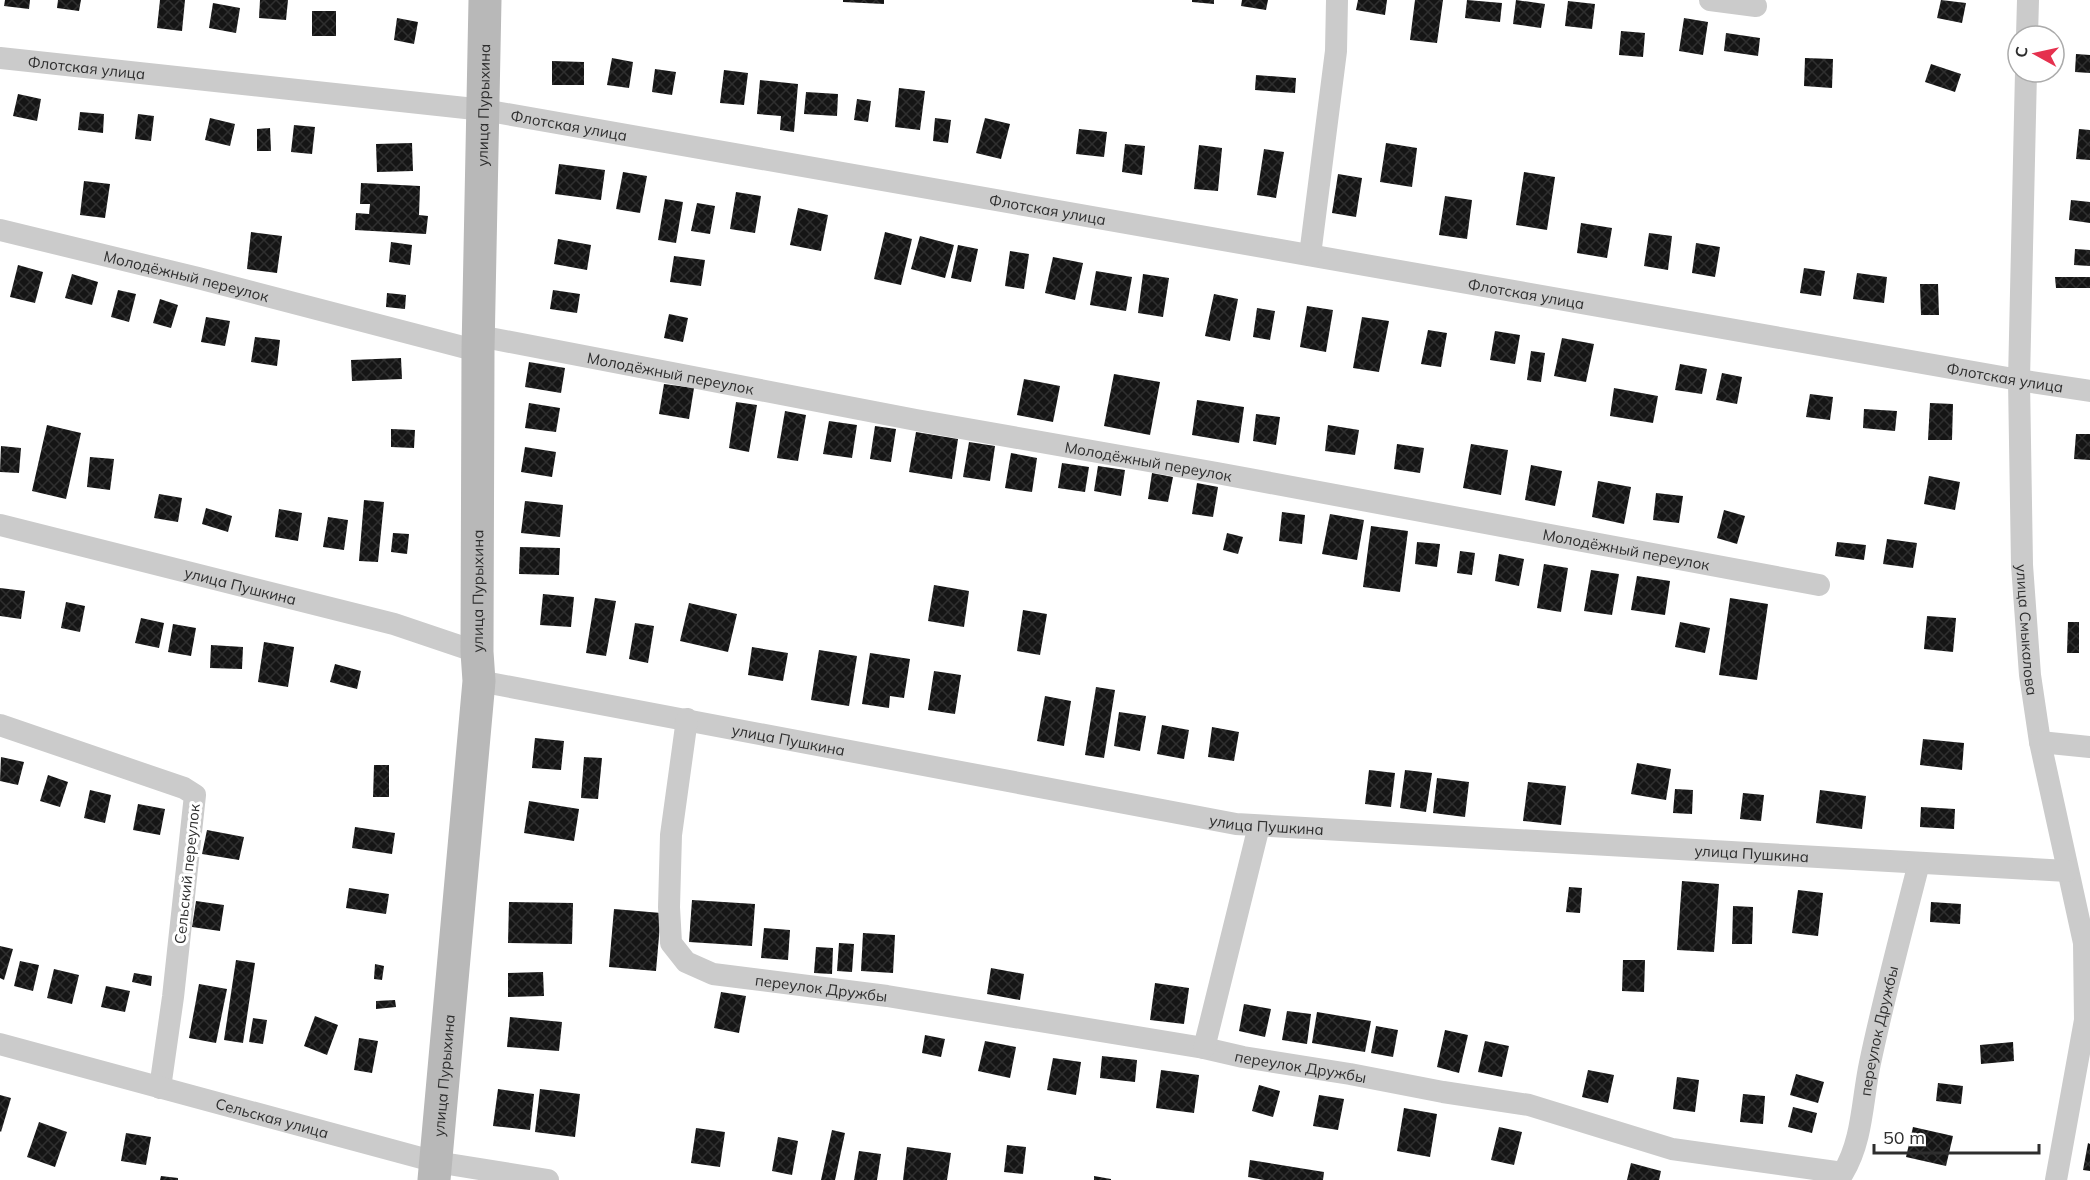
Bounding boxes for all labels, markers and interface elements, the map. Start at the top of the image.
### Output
north arrow [2006,24,2066,84]
street label: улица Пурыхина [472,44,494,167]
text: С [2010,45,2032,59]
street label: Флотская улица [27,52,146,83]
street label: Флотская улица [509,105,629,145]
street label: Флотская улица [988,190,1107,229]
street label: Молодёжный переулок [102,246,272,306]
street label: Флотская улица [1466,274,1586,313]
street label: Молодёжный переулок [585,347,756,398]
street label: Флотская улица [1945,358,2065,396]
street label: Молодёжный переулок [1063,437,1234,485]
street label: Молодёжный переулок [1541,524,1712,574]
street label: улица Пурыхина [467,530,487,653]
street label: улица Пушкина [183,562,298,609]
street label: улица Смыкалова [2012,563,2042,697]
street label: улица Пушкина [730,719,847,759]
street label: Сельский переулок [170,802,204,945]
street label: улица Пушкина [1208,810,1324,838]
street label: улица Пушкина [1694,840,1810,866]
street label: переулок Дружбы [1855,964,1902,1097]
street label: переулок Дружбы [754,970,888,1005]
street label: улица Пурыхина [428,1013,458,1137]
street label: переулок Дружбы [1233,1046,1368,1086]
street label: Сельская улица [214,1093,331,1142]
scale bar [1874,1117,2039,1155]
text: 50 m [1883,1126,1925,1149]

